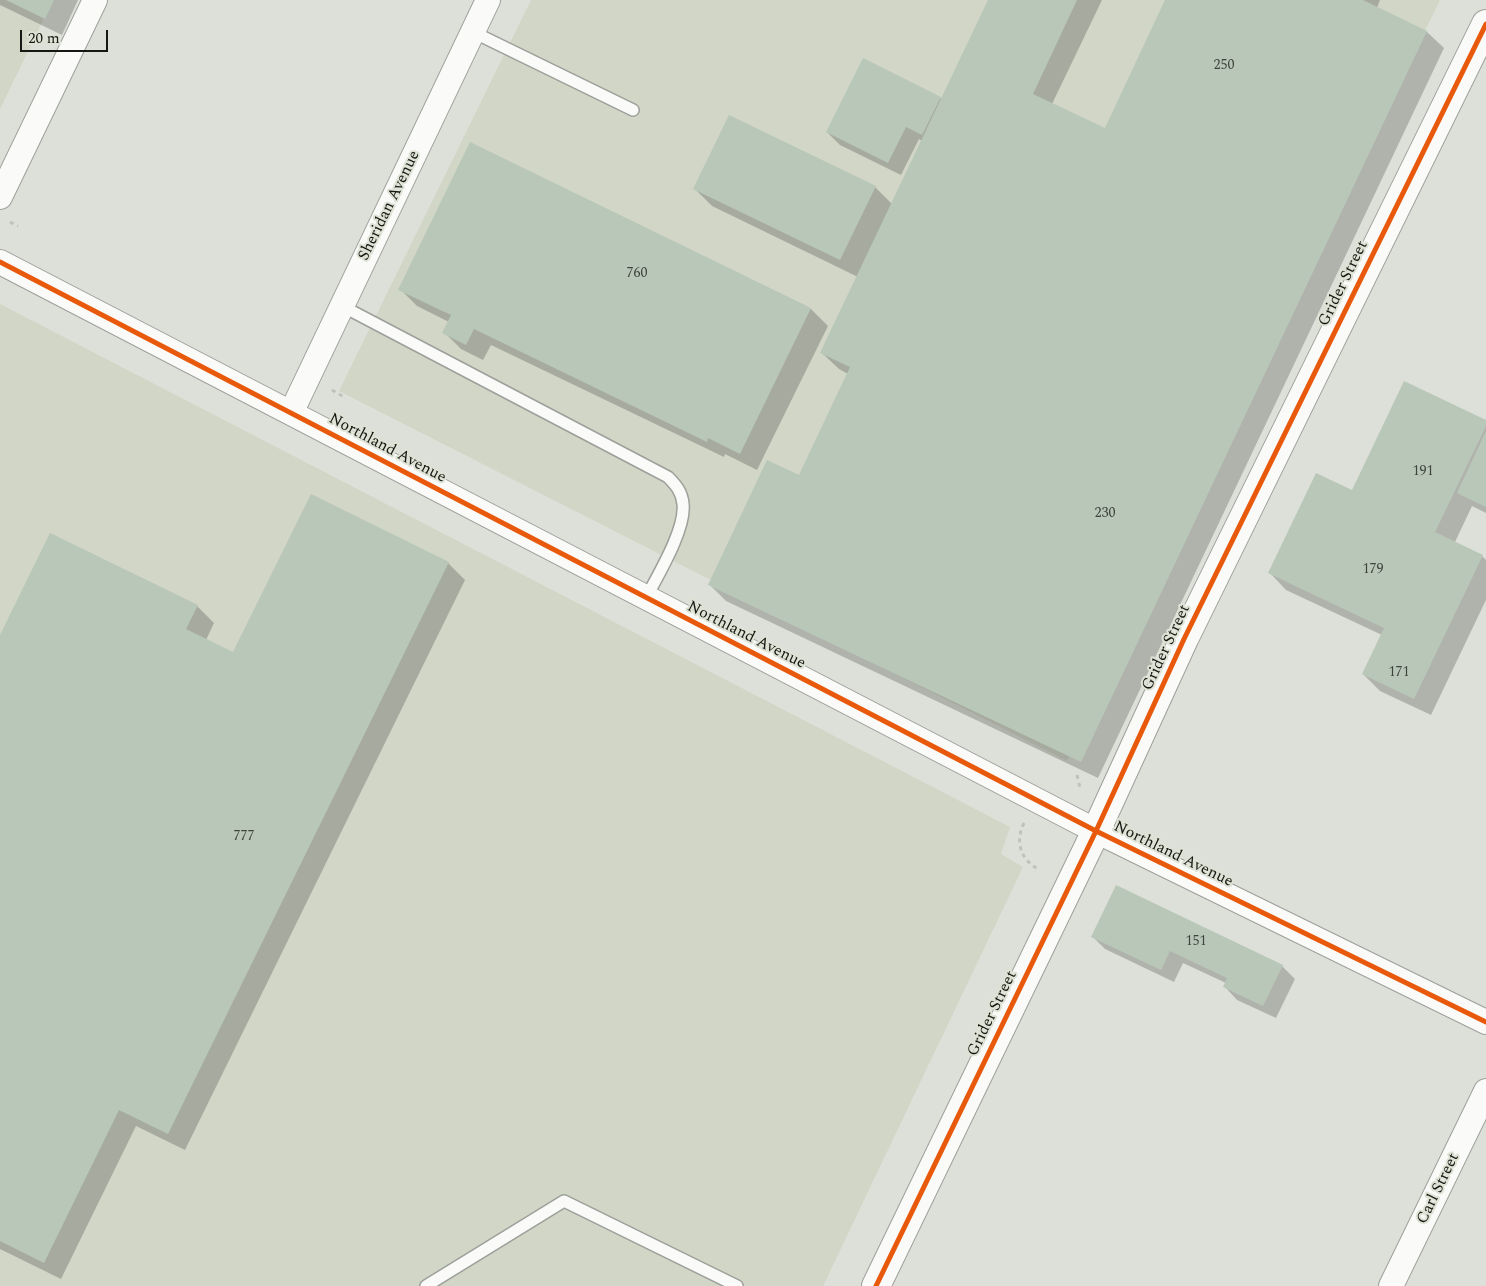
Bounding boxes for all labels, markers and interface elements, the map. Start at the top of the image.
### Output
scale bar [22,20,110,52]
text: 20 m [28,27,60,50]
house number: 250 [1214,58,1234,74]
street label: Sheridan Avenue [355,148,425,264]
street label: Grider Street [1315,238,1373,330]
house number: 760 [627,266,647,282]
street label: Northland Avenue [325,410,449,488]
house number: 191 [1413,464,1433,480]
house number: 230 [1095,506,1115,522]
house number: 179 [1363,562,1383,578]
street label: Northland Avenue [684,598,808,674]
street label: Grider Street [1139,602,1195,694]
house number: 171 [1389,665,1409,681]
street label: Northland Avenue [1110,818,1236,892]
house number: 777 [234,829,254,845]
house number: 151 [1186,934,1206,950]
street label: Grider Street [964,968,1022,1060]
street label: Carl Street [1414,1150,1464,1228]

